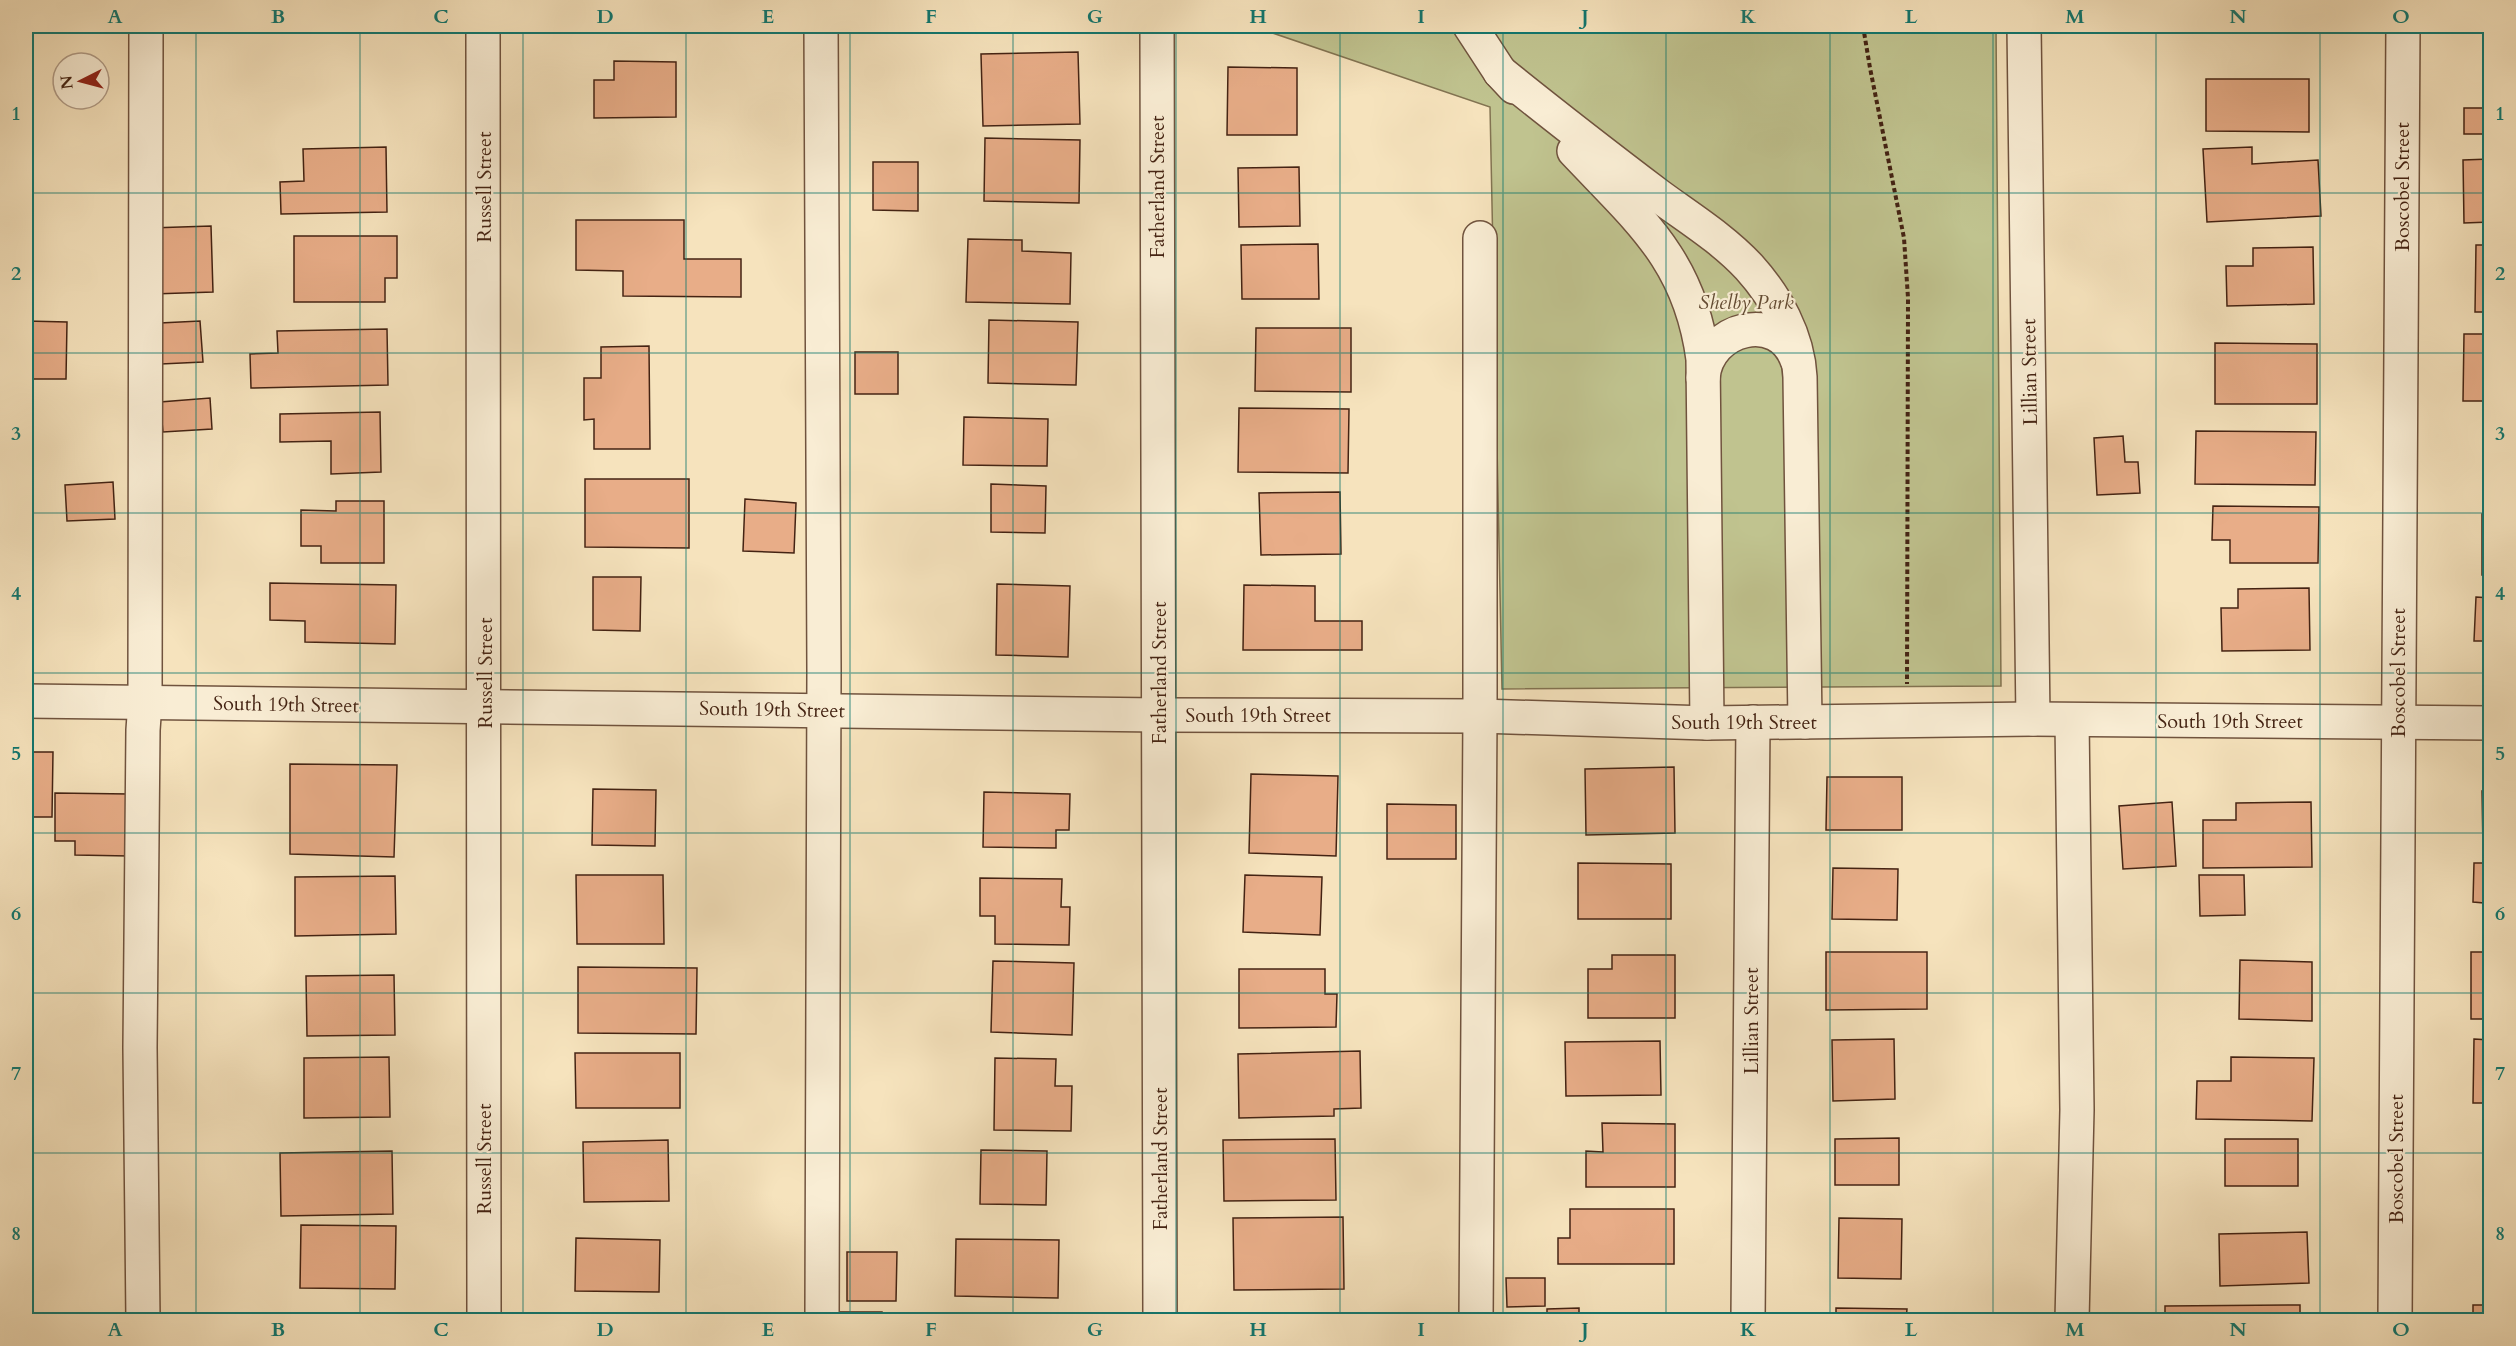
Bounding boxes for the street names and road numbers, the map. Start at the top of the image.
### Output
street label: Fatherland Street [1144,115,1171,258]
street label: Boscobel Street [2389,122,2416,252]
street label: Russell Street [471,131,498,242]
street label: Lillian Street [2015,318,2044,426]
street label: Fatherland Street [1146,601,1173,744]
street label: Boscobel Street [2385,608,2412,738]
street label: Russell Street [472,617,499,728]
street label: South 19th Street [213,690,360,719]
street label: South 19th Street [699,695,846,724]
street label: South 19th Street [1185,702,1332,729]
street label: South 19th Street [2157,708,2304,735]
street label: South 19th Street [1671,709,1818,736]
street label: Lillian Street [1738,967,1765,1075]
street label: Fatherland Street [1147,1087,1174,1230]
street label: Boscobel Street [2383,1094,2410,1224]
street label: Russell Street [471,1103,498,1214]

